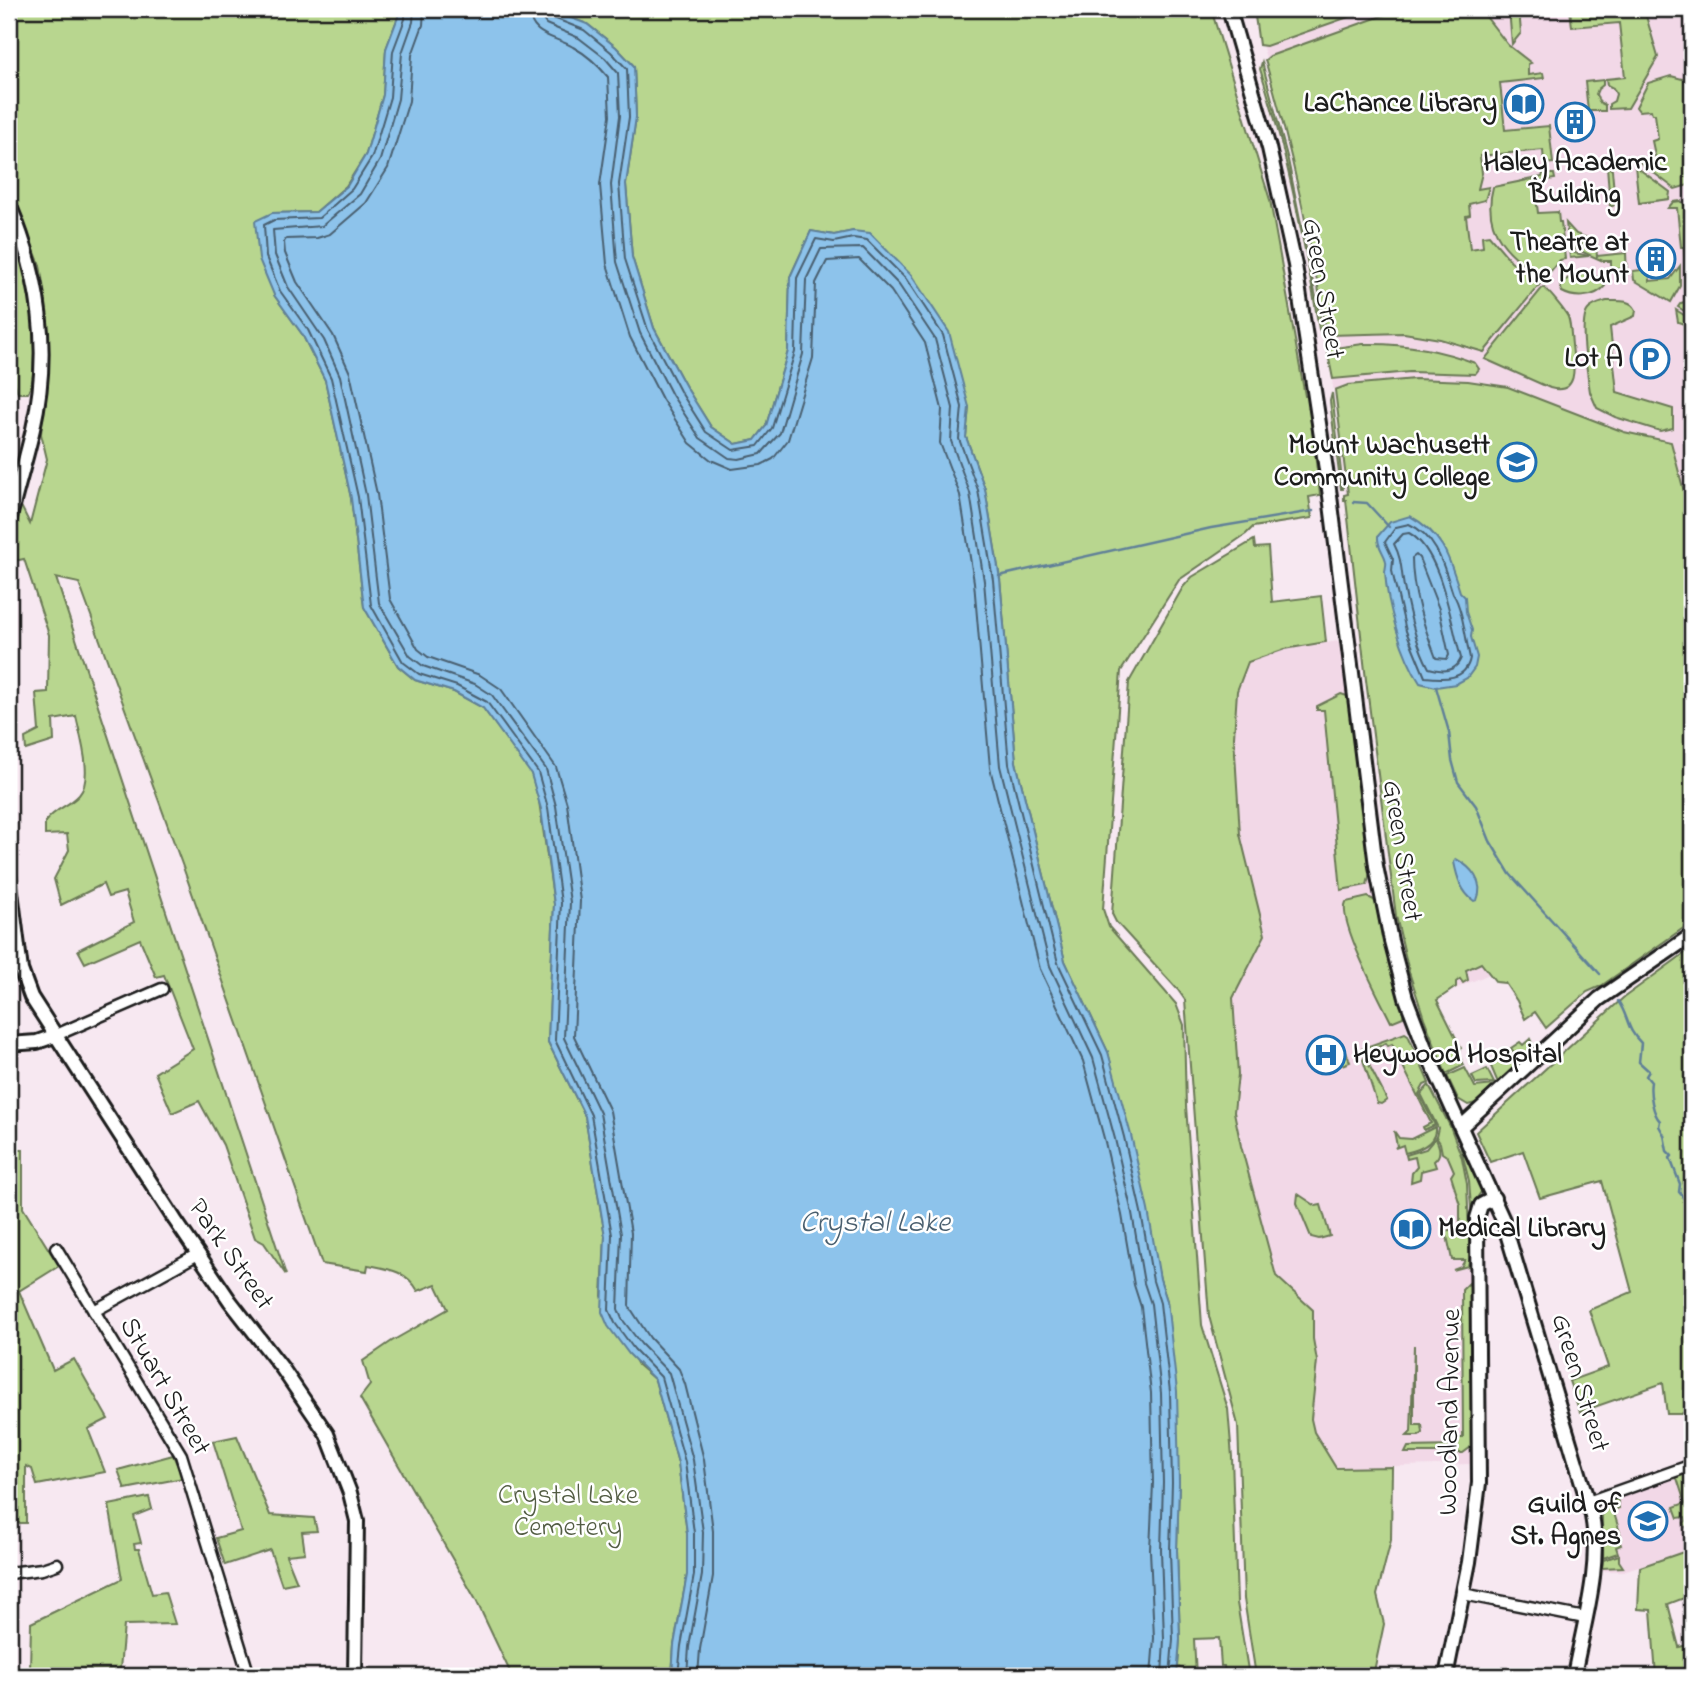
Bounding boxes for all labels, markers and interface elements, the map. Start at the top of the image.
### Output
library icon: LaChance Library [1503,83,1545,125]
place label: LaChance Library [1304,84,1497,125]
building icon: Haley Academic Building [1554,101,1596,143]
place label: Haley Academic Building [1483,143,1667,217]
street label: Green Street [1289,215,1355,363]
place label: Theatre at the Mount [1510,223,1630,296]
building icon: Theatre at the Mount [1635,238,1677,280]
parking icon: Lot A [1629,338,1671,380]
place label: Lot A [1564,339,1623,380]
place label: Mount Wachusett Community College [1274,426,1491,500]
school or university icon: Mount Wachusett Community College [1496,441,1538,483]
street label: Green Street [1370,777,1432,925]
hospital icon: Heywood Hospital [1305,1034,1347,1076]
place label: Heywood Hospital [1353,1035,1562,1076]
street label: Park Street [176,1191,284,1319]
water label: Crystal Lake [800,1202,952,1246]
library icon: Medical Library [1390,1208,1432,1250]
place label: Medical Library [1438,1209,1606,1250]
street label: Woodland Avenue [1429,1308,1473,1516]
street label: Green Street [1539,1309,1619,1457]
street label: Stuart Street [108,1310,220,1464]
park label: Crystal Lake Cemetery [498,1476,639,1549]
place label: Guild of St. Agnes [1510,1485,1622,1559]
school or university icon: Guild of St. Agnes [1627,1500,1669,1542]

